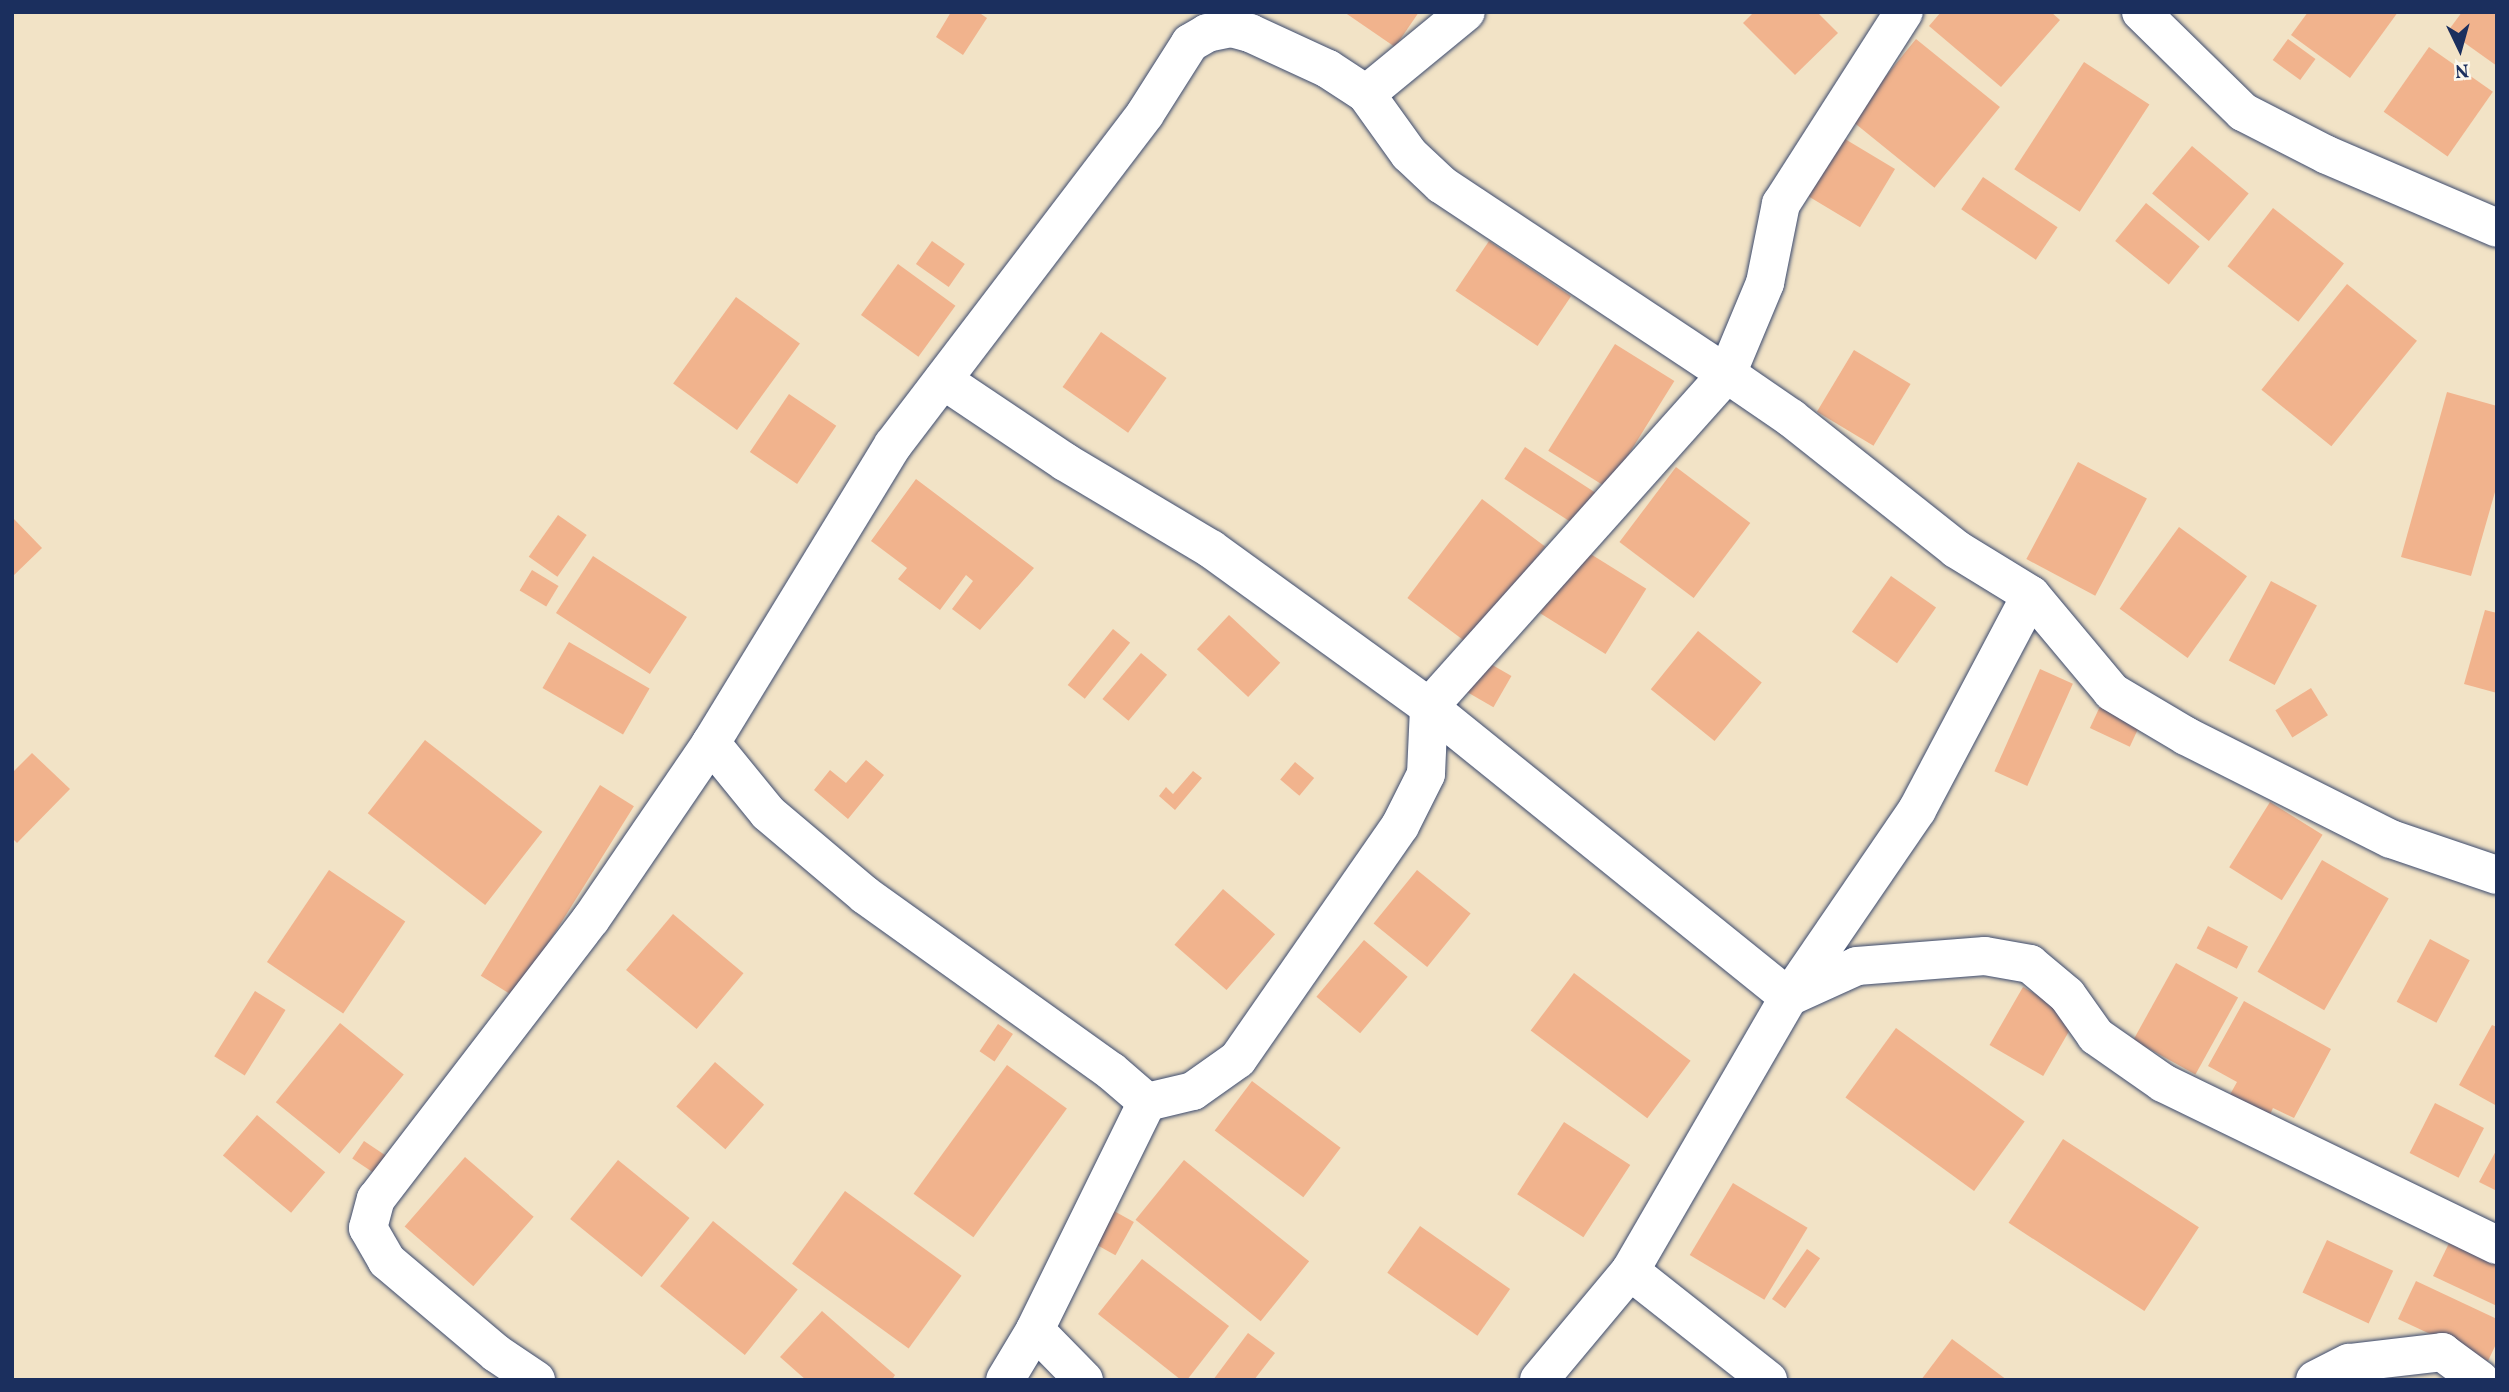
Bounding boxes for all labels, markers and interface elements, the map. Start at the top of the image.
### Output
north arrow [2425,14,2495,84]
text: N [2454,56,2470,83]

